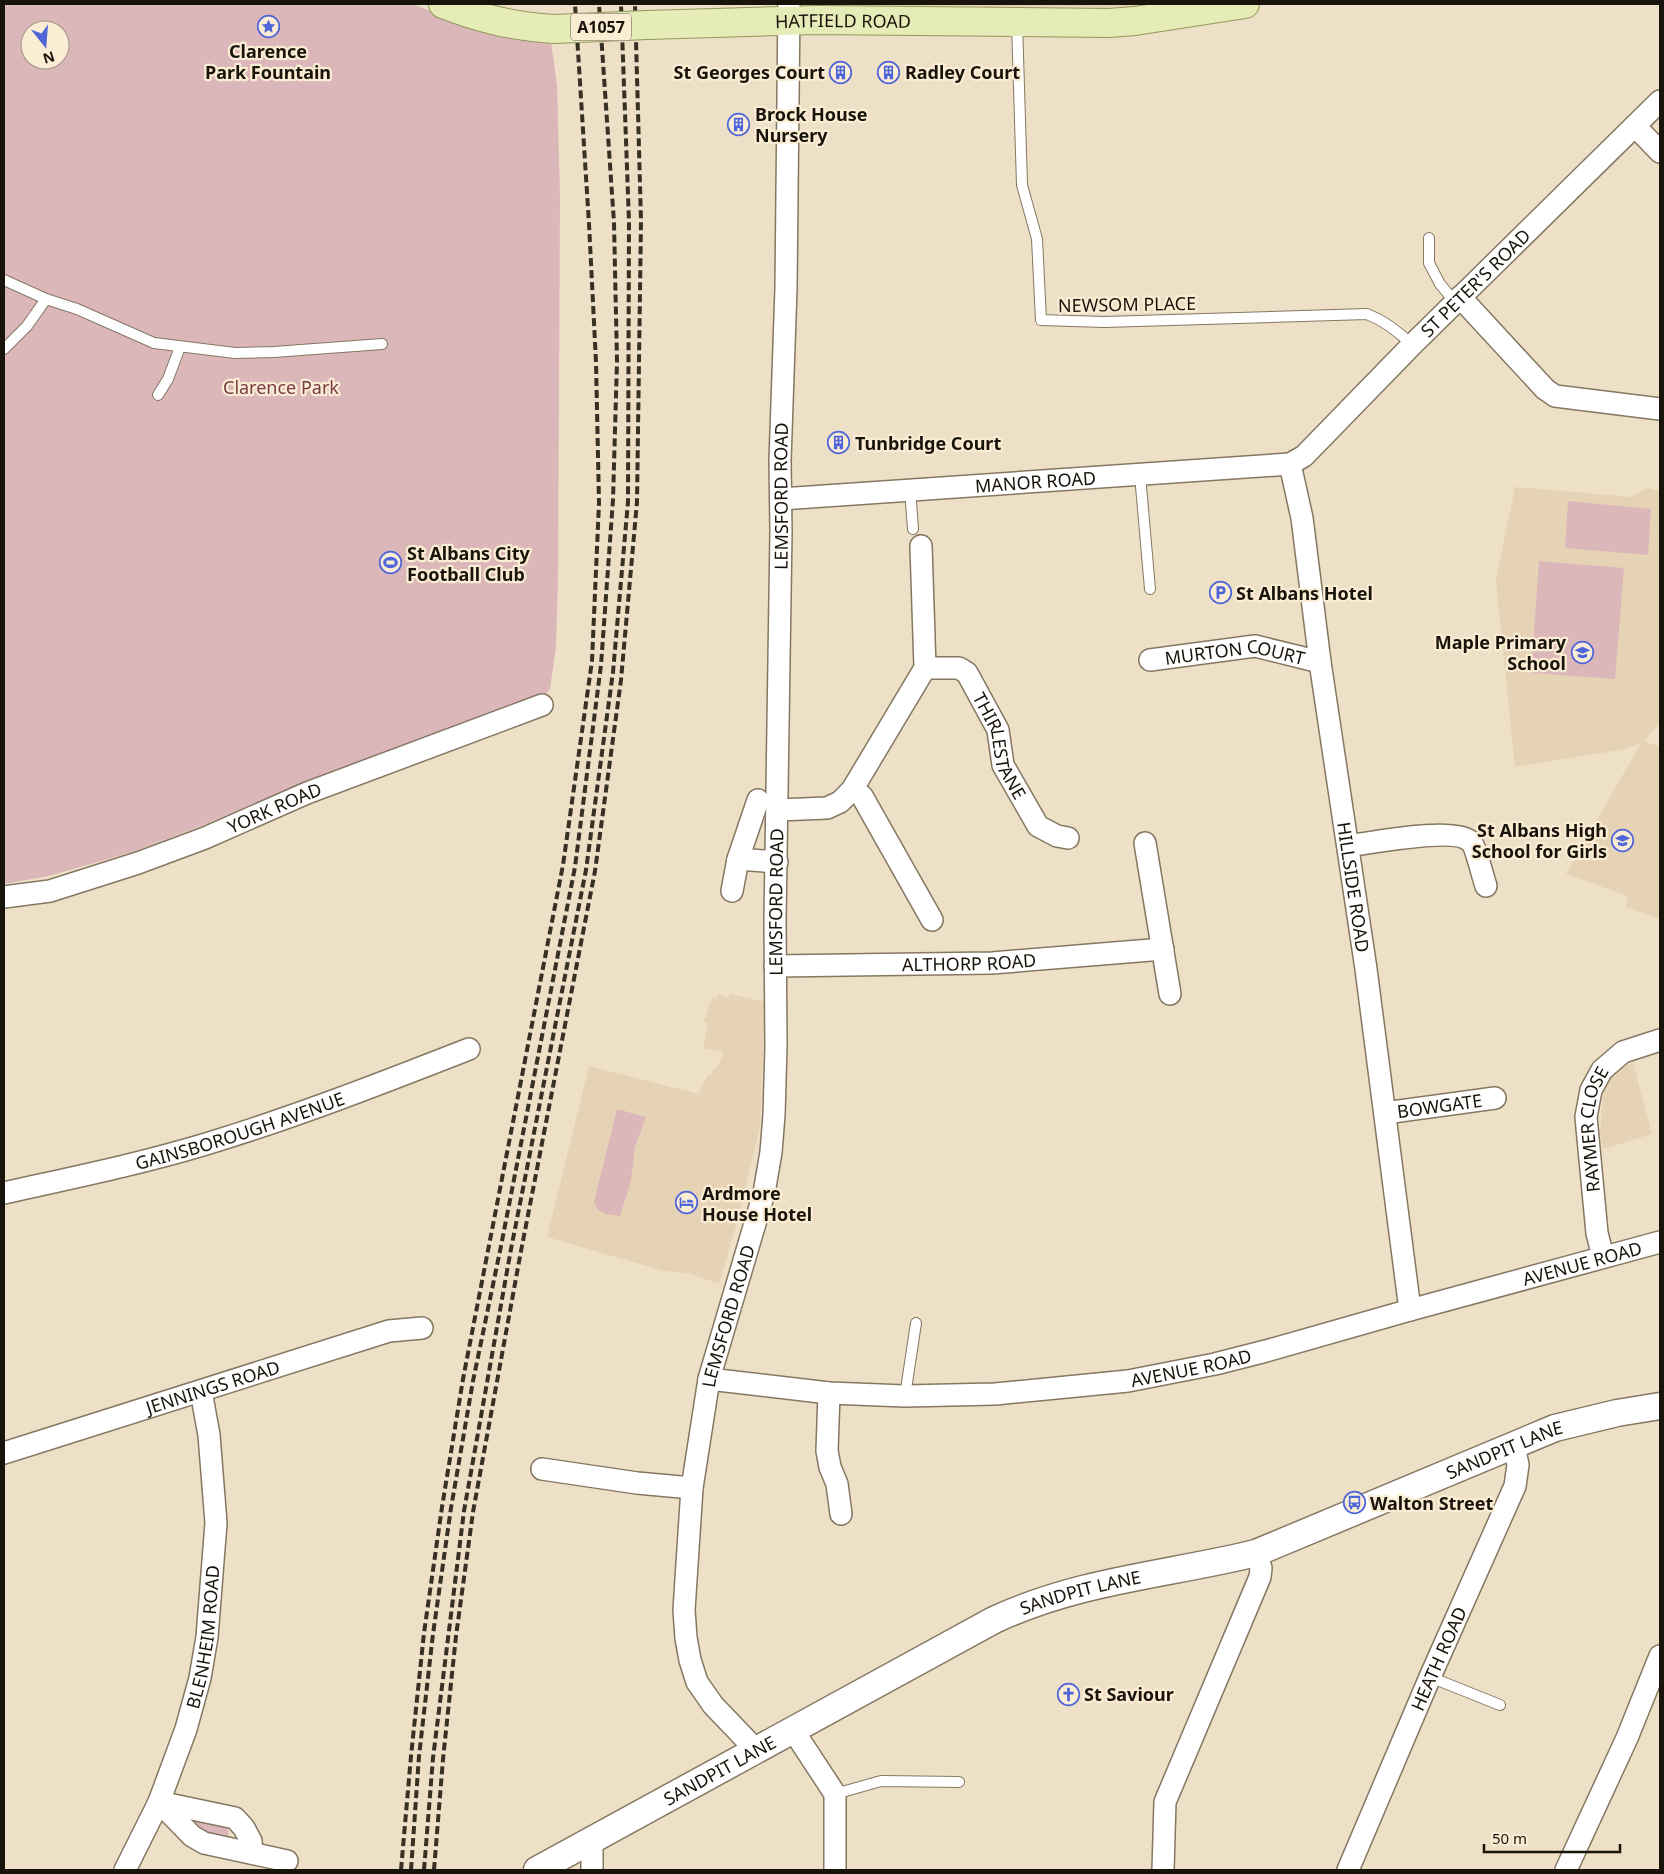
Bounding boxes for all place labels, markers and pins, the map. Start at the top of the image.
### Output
place icon: Clarence Park Fountain [256,14,280,38]
place label: Clarence Park Fountain [205,39,331,84]
place label: St Georges Court [673,60,825,84]
building icon: St Georges Court [829,60,853,84]
building icon: Radley Court [877,60,901,84]
place label: Radley Court [905,60,1020,84]
place label: Brock House Nursery [755,102,868,147]
building icon: Brock House Nursery [727,112,751,136]
building icon: Tunbridge Court [827,431,851,455]
place label: Tunbridge Court [855,431,1001,455]
place label: St Albans City Football Club [407,541,531,586]
sports icon: St Albans City Football Club [379,551,403,575]
parking icon: St Albans Hotel [1208,581,1232,605]
place label: St Albans Hotel [1236,581,1373,605]
place label: Maple Primary School [1435,630,1567,675]
school or university icon: Maple Primary School [1570,640,1594,664]
place label: St Albans High School for Girls [1472,818,1607,863]
school or university icon: St Albans High School for Girls [1611,828,1635,852]
place label: Ardmore House Hotel [702,1181,812,1226]
hotel icon: Ardmore House Hotel [674,1191,698,1215]
bus stop icon: Walton Street [1342,1491,1366,1515]
place label: Walton Street [1370,1491,1494,1515]
church icon: St Saviour [1056,1682,1080,1706]
place label: St Saviour [1084,1682,1174,1706]

